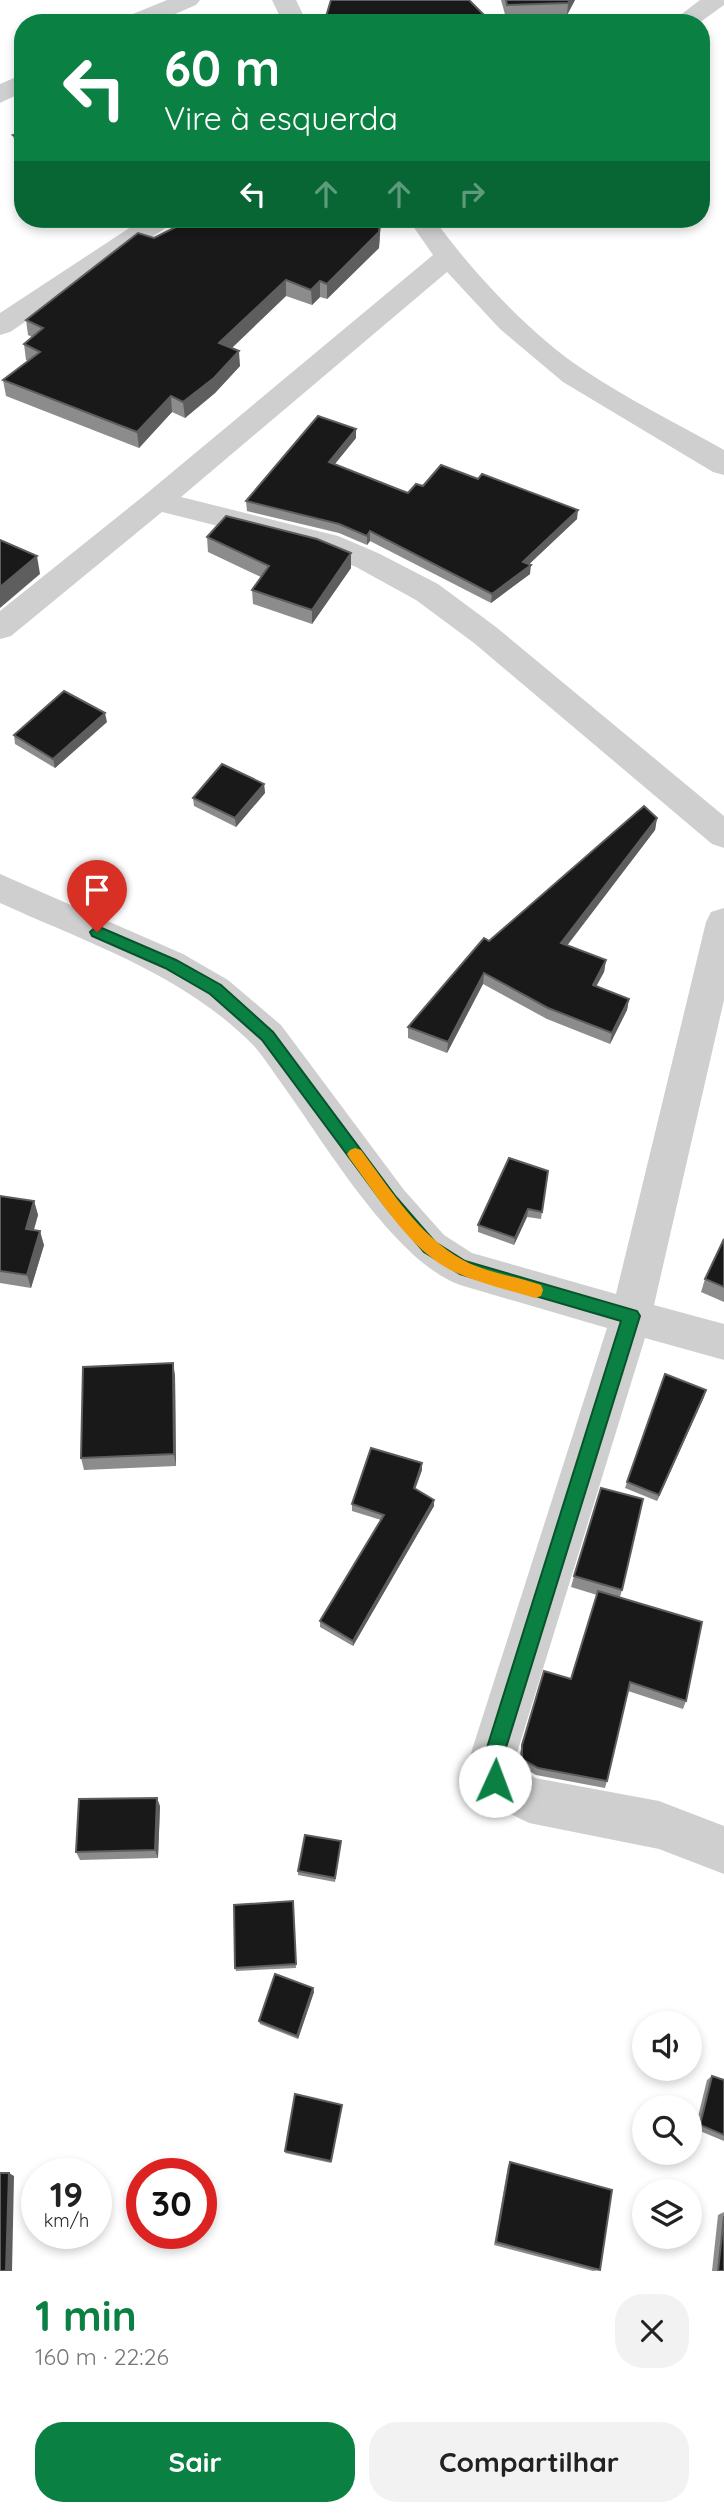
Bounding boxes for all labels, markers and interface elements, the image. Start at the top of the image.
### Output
text: 60 m [164,37,280,98]
icon: left [49,42,140,133]
text: Vire à esquerda [164,98,398,138]
icon: left [234,175,272,213]
icon: ahead [307,175,345,213]
icon: ahead [380,175,418,213]
icon: right [453,175,491,213]
pin [67,860,127,932]
icon: arrive [78,871,116,909]
position arrow [458,1744,532,1818]
map controls [632,2011,702,2249]
button: sound [632,2011,702,2081]
button: search [632,2095,702,2165]
speed limit sign: 30 [126,2158,217,2249]
text: 19 [50,2172,83,2216]
button: layers [632,2179,702,2249]
text: km/h [44,2209,89,2232]
text: 1 min [35,2289,137,2342]
button: close [615,2294,689,2368]
text: 160 m · 22:26 [35,2342,169,2371]
button: Sair [35,2422,355,2502]
button: Compartilhar [369,2422,689,2502]

